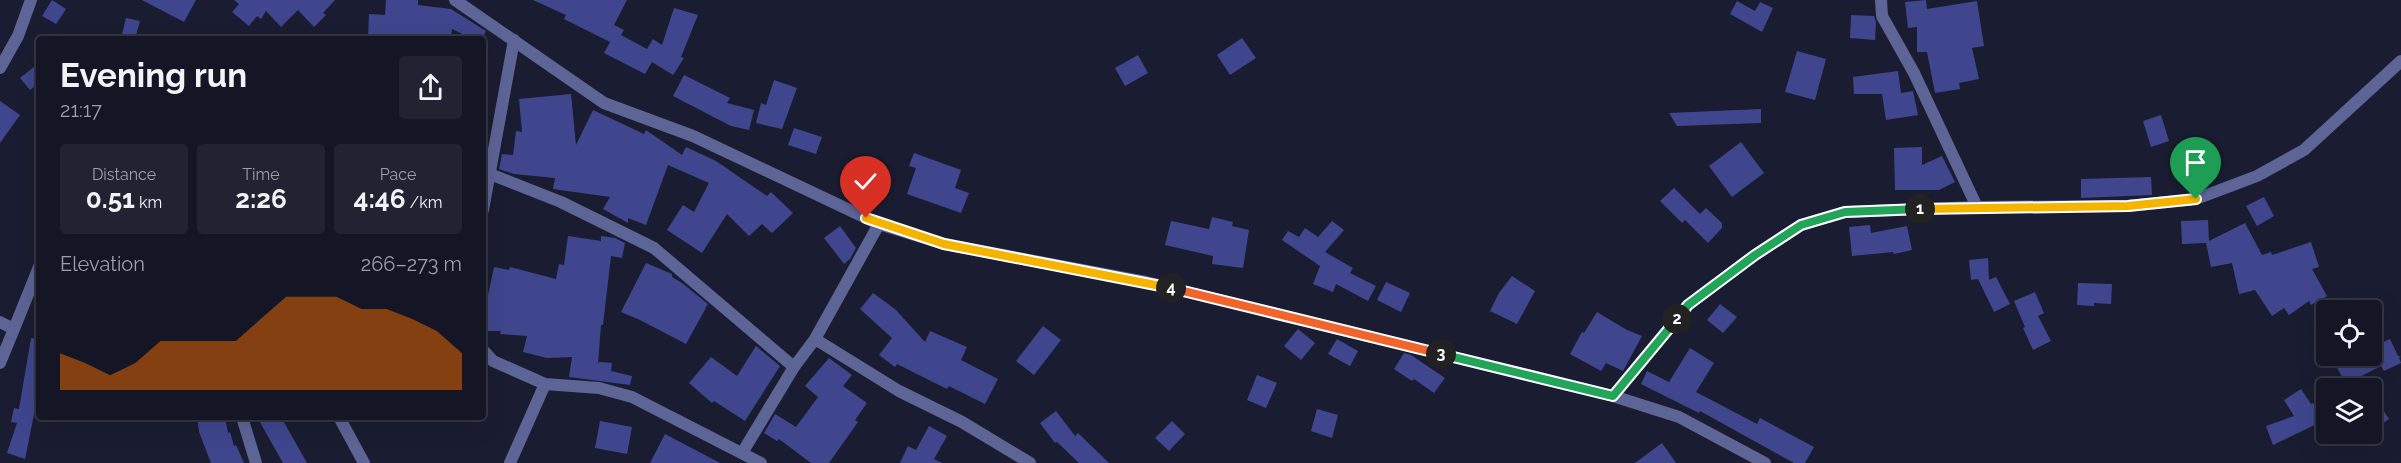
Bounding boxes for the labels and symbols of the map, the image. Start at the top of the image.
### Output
pin [2170,137,2221,199]
pin [840,156,891,218]
pin: 1 [1905,194,1935,224]
pin: 4 [1156,273,1186,303]
pin: 2 [1662,304,1692,334]
pin: 3 [1426,339,1456,369]

